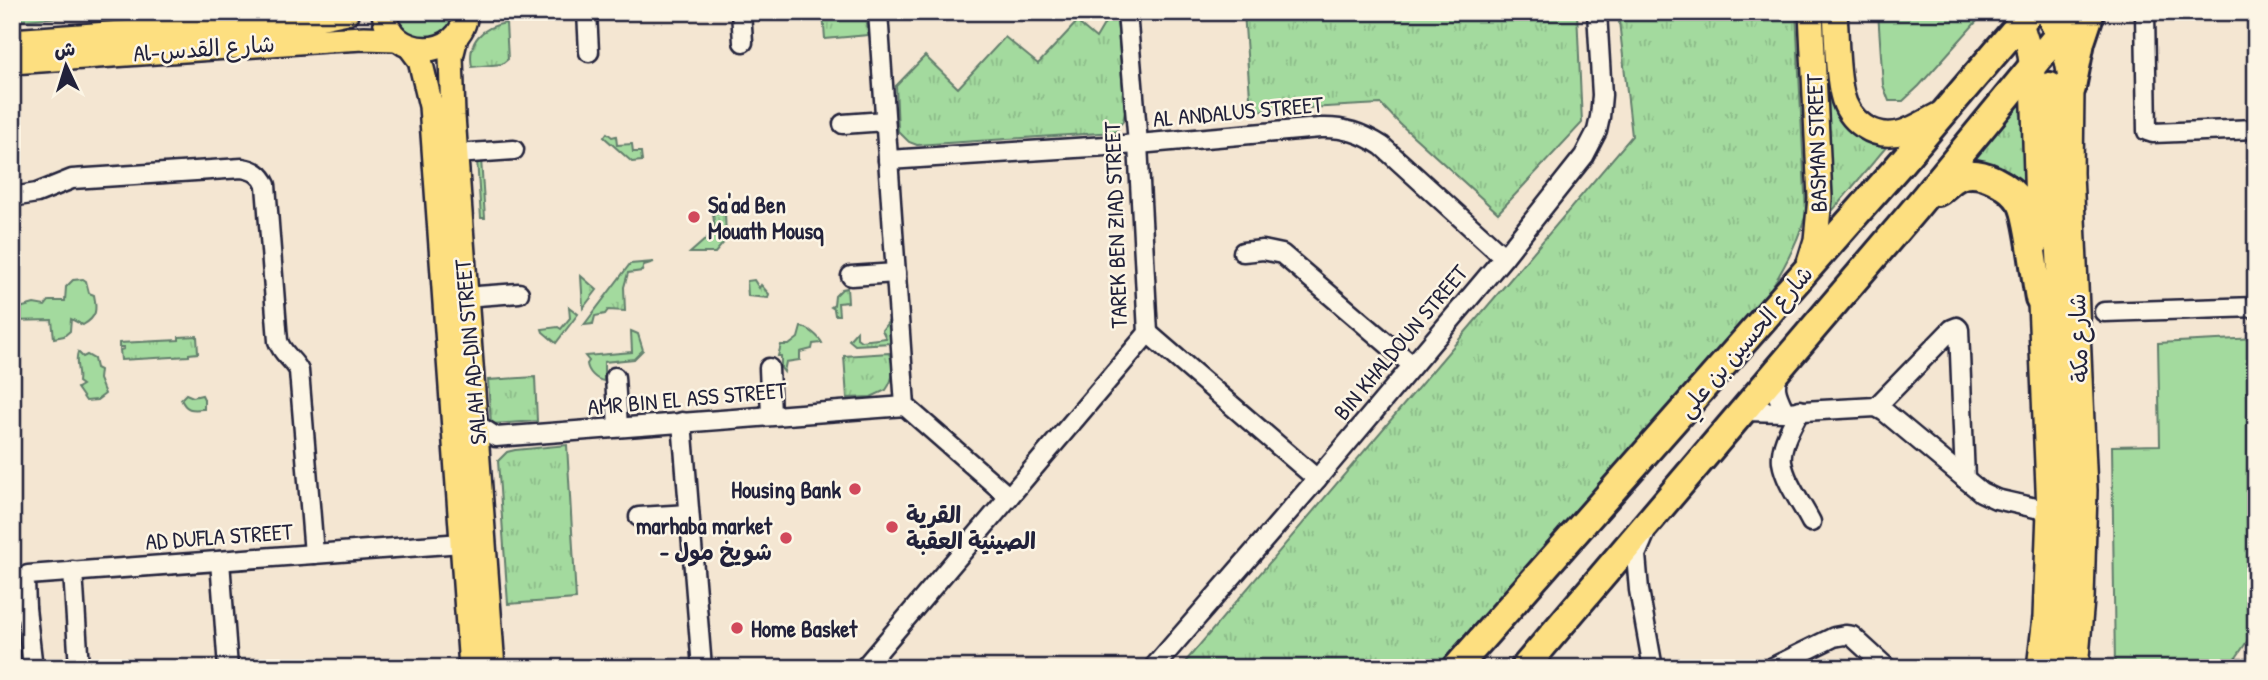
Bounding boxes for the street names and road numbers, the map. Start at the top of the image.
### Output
street label: Al-شارع القدس [132,28,276,69]
street label: BASMAN STREET [1798,73,1834,213]
street label: AL ANDALUS STREET [1152,88,1325,134]
street label: TAREK BEN ZIAD STREET [1096,121,1134,329]
street label: SALAH AD-DIN STREET [446,258,494,446]
street label: BIN KHALDOUN STREET [1326,258,1474,426]
street label: شارع الحسين بن علي [1670,259,1824,427]
street label: شارع مكة [2061,293,2096,383]
street label: AMR BIN EL ASS STREET [586,374,788,422]
street label: AD DUFLA STREET [144,515,294,557]

